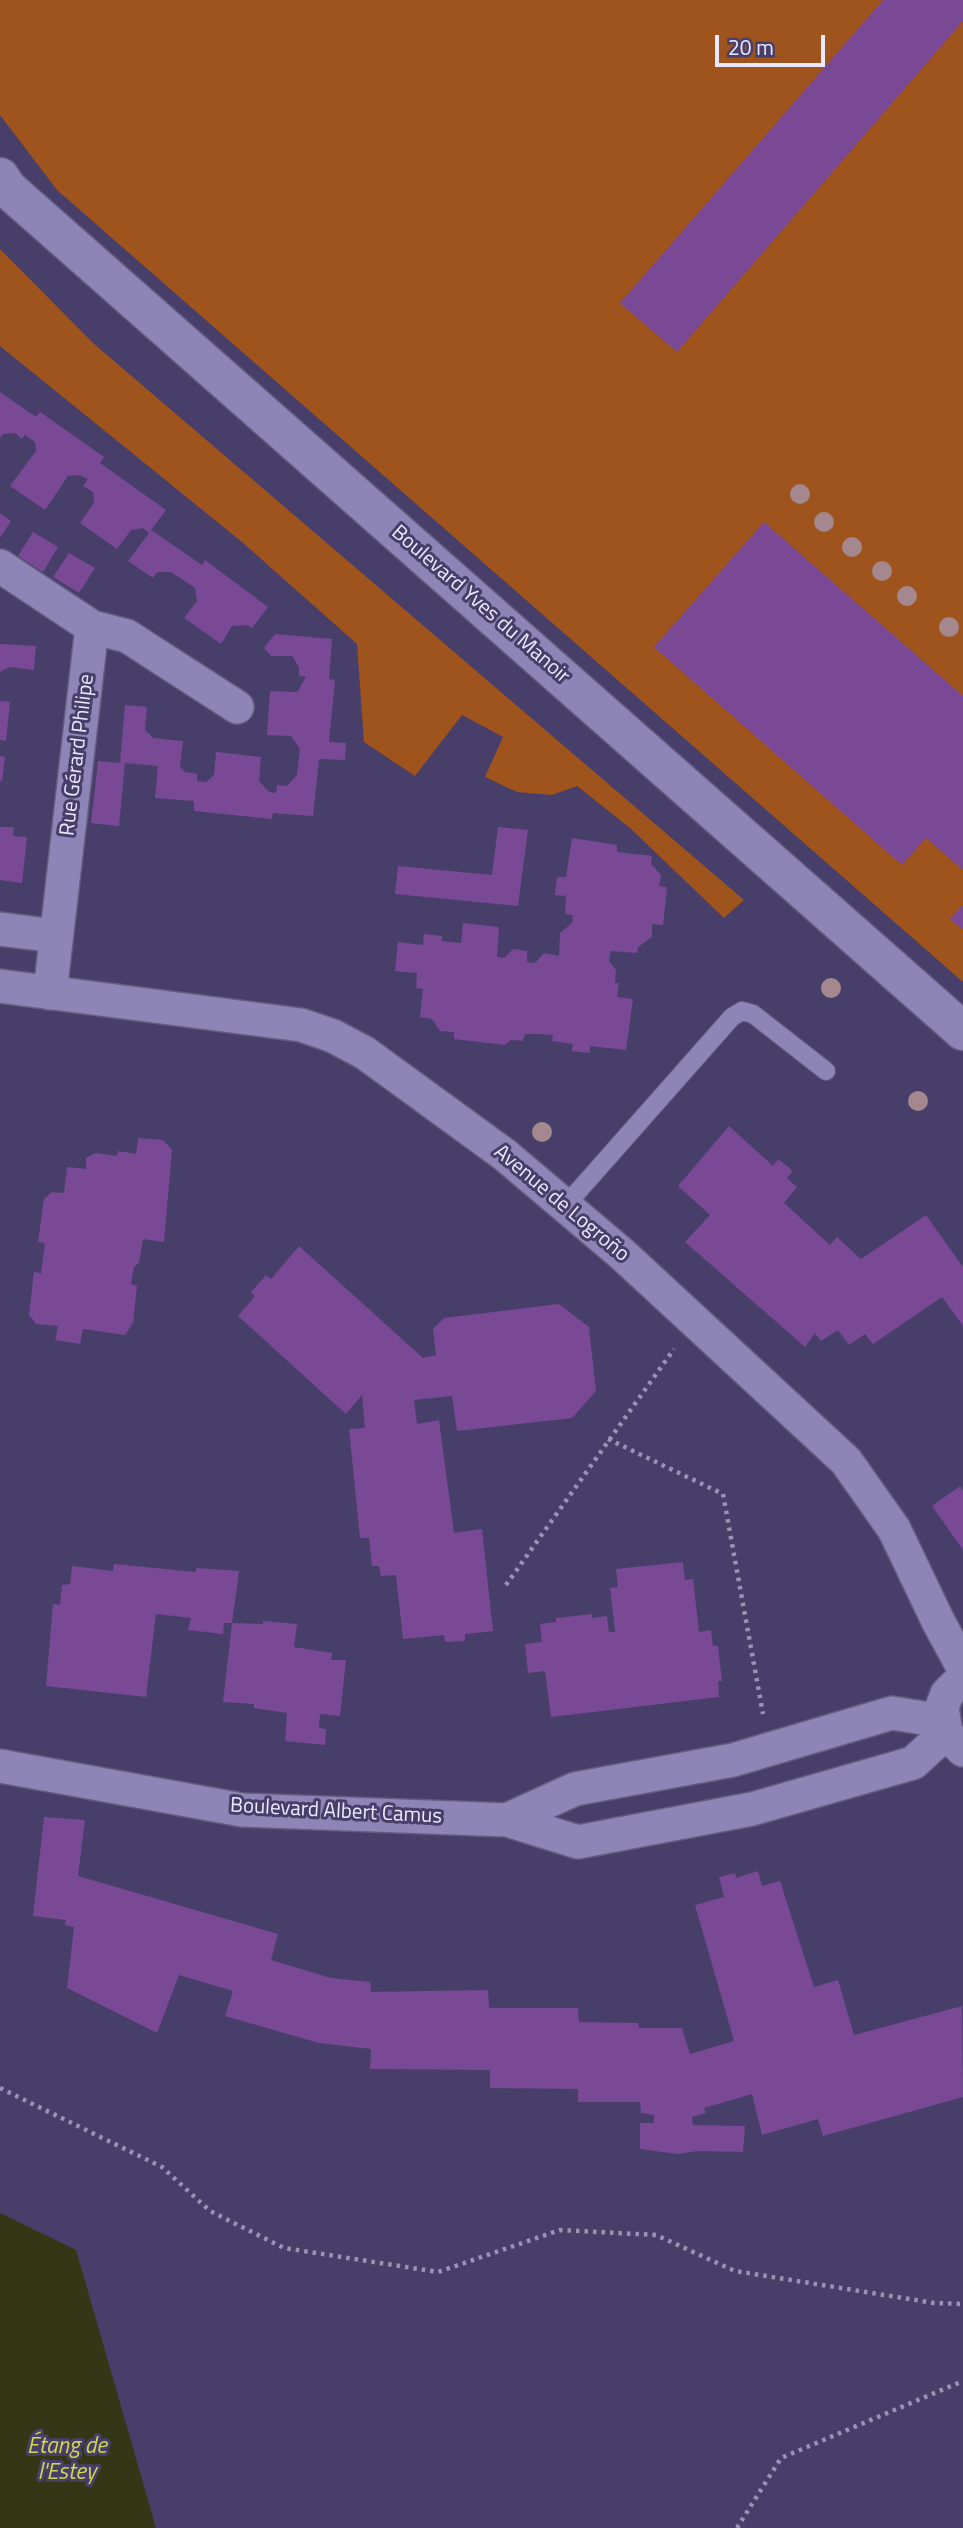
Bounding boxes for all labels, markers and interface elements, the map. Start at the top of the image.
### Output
scale bar [718,21,828,65]
text: 20 m [728,31,774,63]
street label: Boulevard Yves du Manoir [386,521,574,689]
street label: Rue Gérard Philipe [56,673,100,837]
street label: Avenue de Logroño [488,1140,634,1268]
street label: Boulevard Albert Camus [229,1794,443,1830]
water label: Étang de l'Estey [27,2433,107,2487]

